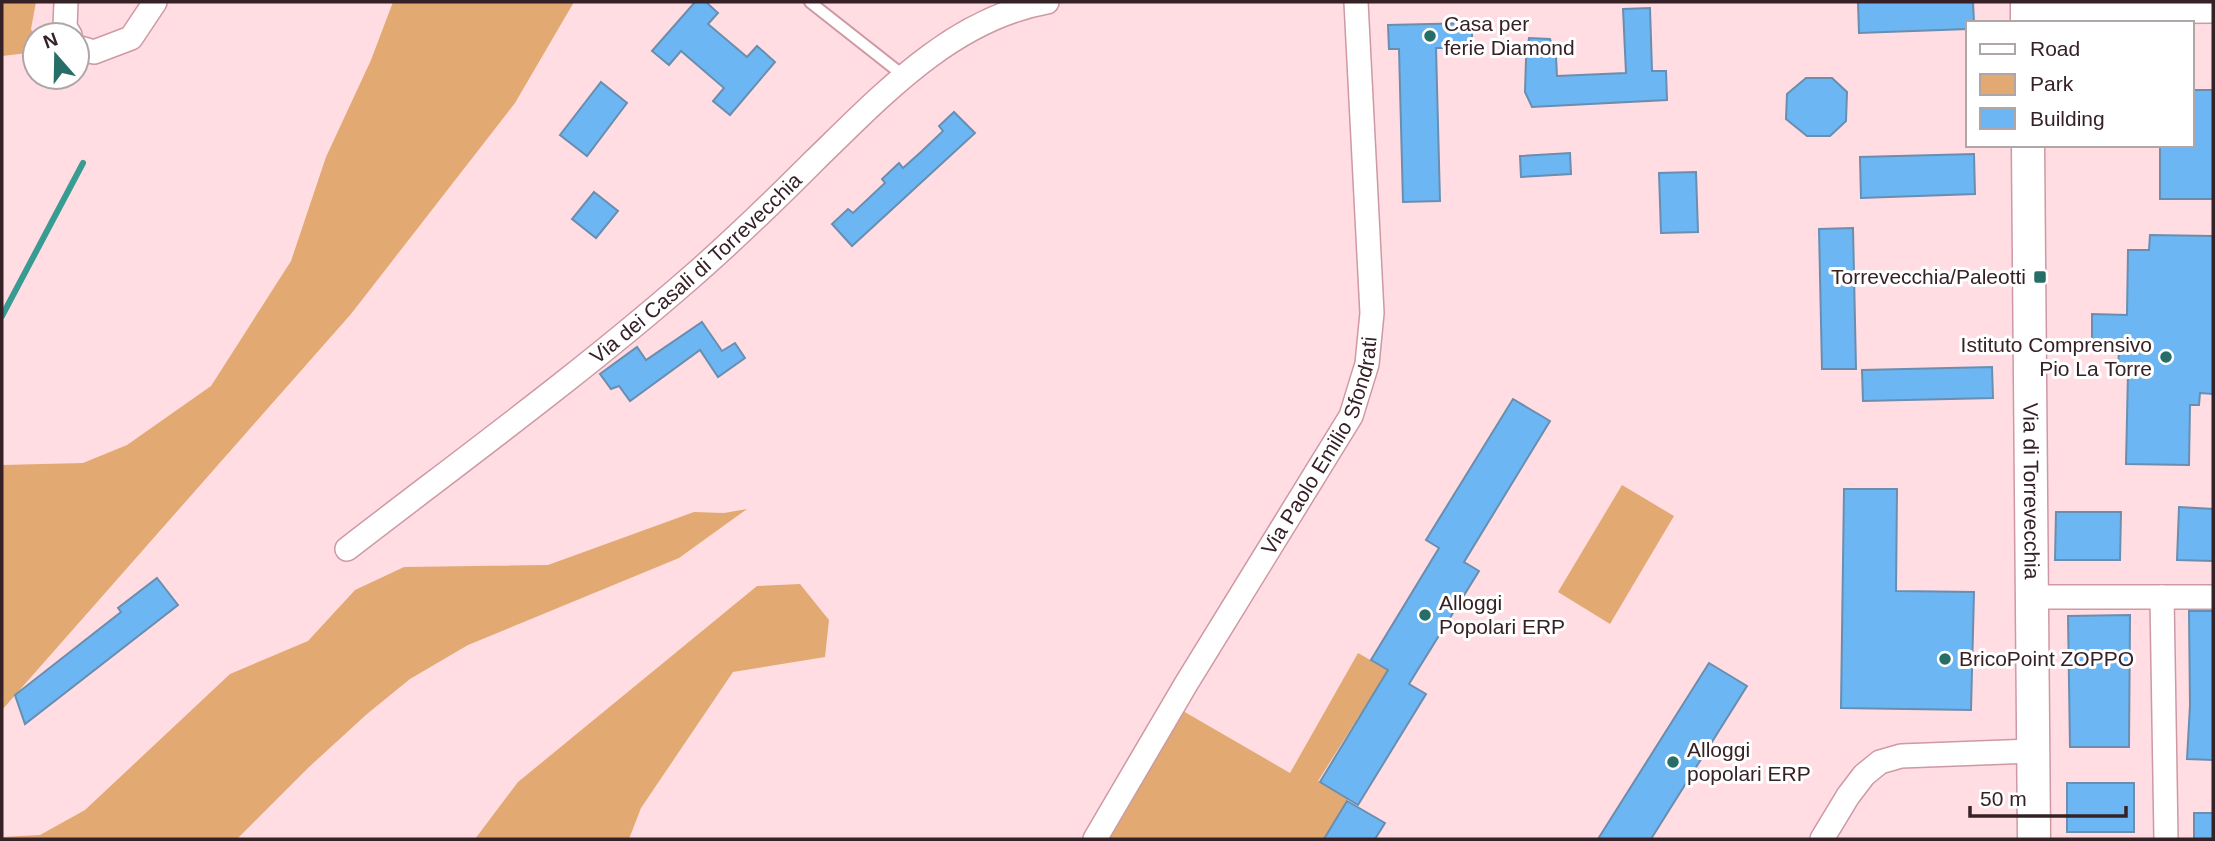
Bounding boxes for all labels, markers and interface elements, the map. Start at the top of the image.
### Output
place label: Casa per ferie Diamond [1444,12,1575,59]
north arrow [21,21,91,91]
legend [1966,21,2194,147]
text: N [40,28,60,53]
marker: Casa per ferie Diamond [1422,28,1438,44]
text: Road [2030,37,2080,60]
text: Park [2030,72,2074,95]
text: Building [2030,107,2105,130]
street label: Via dei Casali di Torrevecchia [585,168,806,368]
place label: Torrevecchia/Paleotti [1831,265,2026,288]
marker: Torrevecchia/Paleotti [2032,269,2048,285]
place label: Istituto Comprensivo Pio La Torre [1961,333,2152,380]
street label: Via Paolo Emilio Sfondrati [1256,336,1381,559]
marker: Istituto Comprensivo Pio La Torre [2158,349,2174,365]
street label: Via di Torrevecchia [2019,402,2044,580]
place label: Alloggi Popolari ERP [1439,591,1565,638]
marker: Alloggi Popolari ERP [1417,607,1433,623]
place label: BricoPoint ZOPPO [1959,647,2134,670]
marker: BricoPoint ZOPPO [1937,651,1953,667]
place label: Alloggi popolari ERP [1687,738,1811,785]
marker: Alloggi popolari ERP [1665,754,1681,770]
scale bar [1970,774,2126,818]
text: 50 m [1980,787,2027,810]

